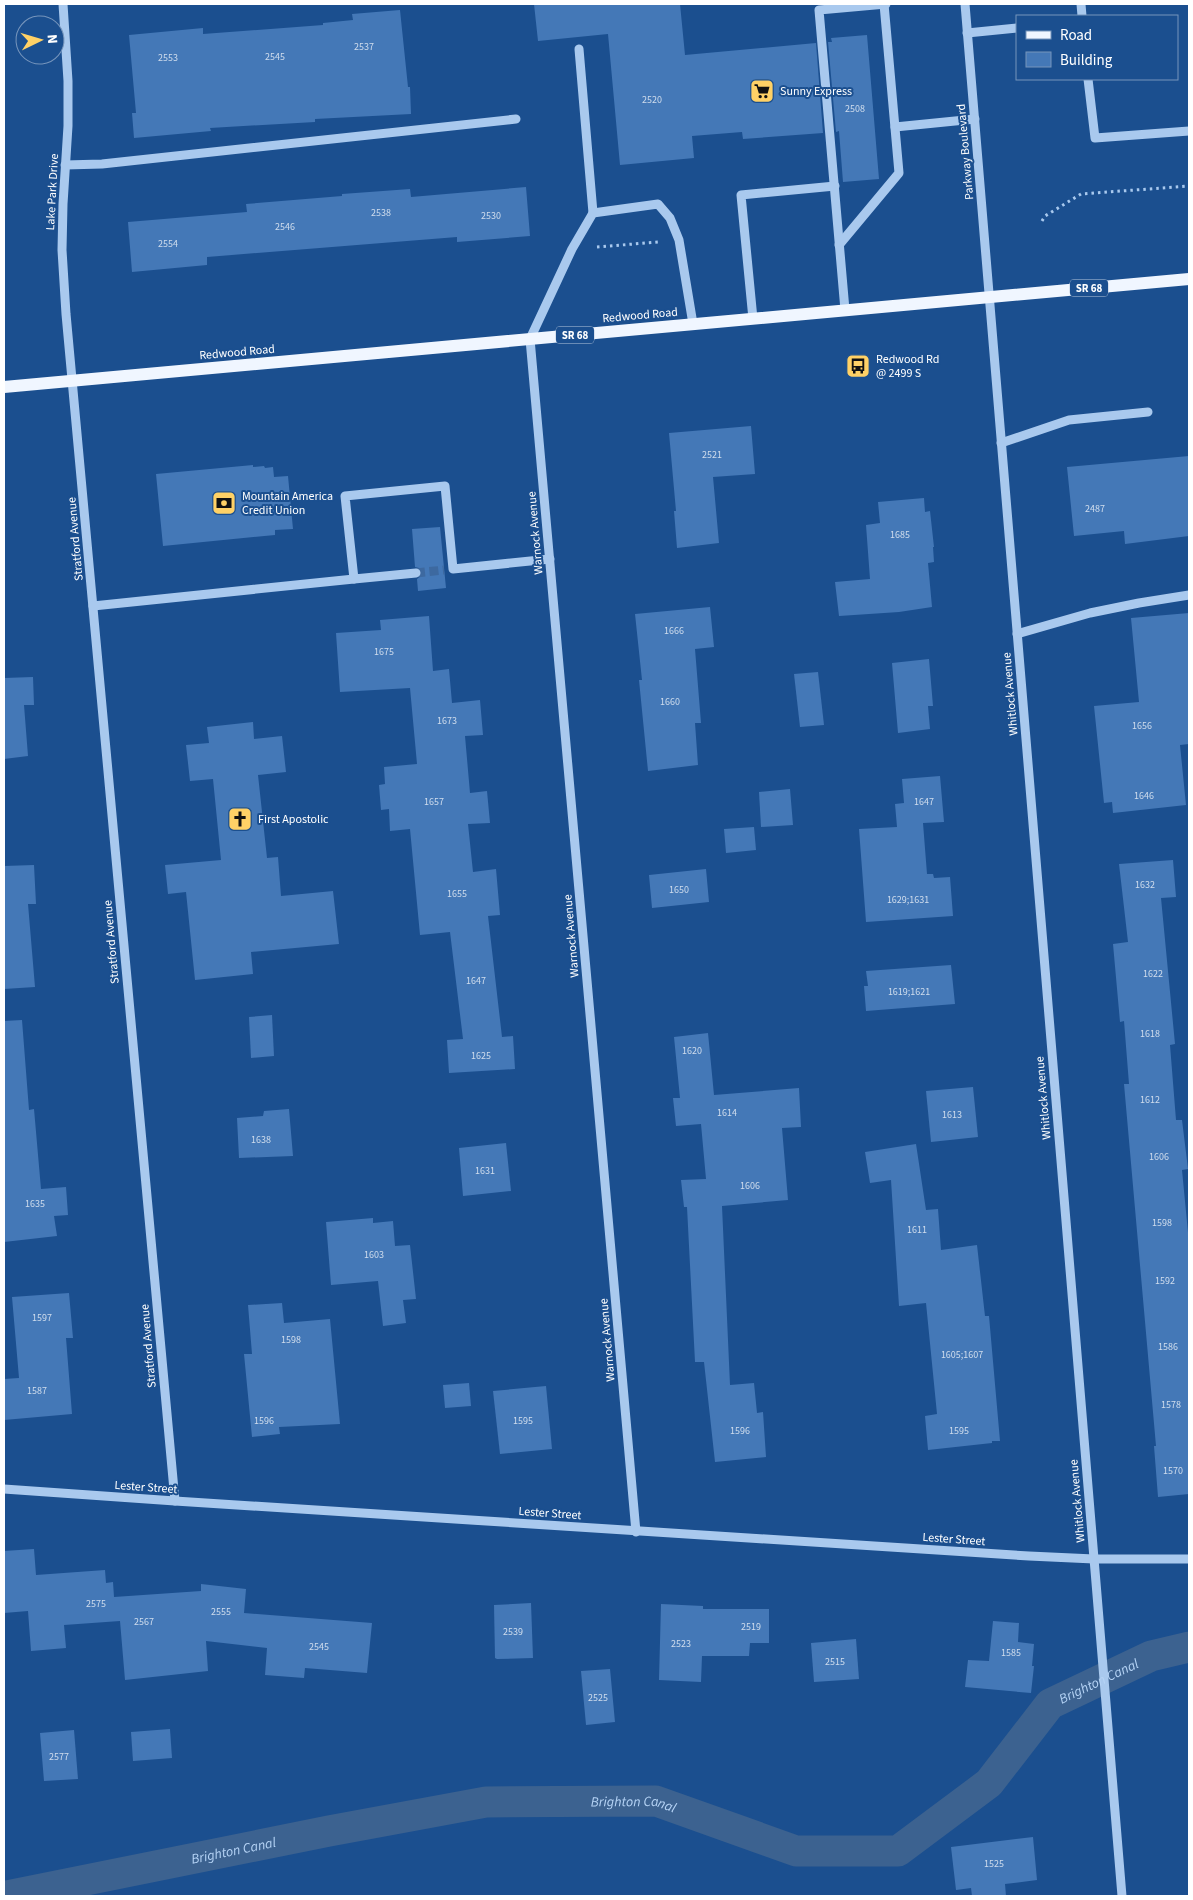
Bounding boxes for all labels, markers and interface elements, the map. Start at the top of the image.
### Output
north arrow [15,15,65,65]
legend [1016,15,1178,80]
text: Road [1060,25,1092,46]
text: N [42,33,62,44]
house number: 2537 [354,40,374,54]
house number: 2545 [265,50,285,64]
text: Building [1060,50,1113,71]
house number: 2553 [158,51,178,65]
supermarket icon: Sunny Express [749,78,775,104]
place label: Sunny Express [780,83,852,100]
house number: 2520 [642,93,662,107]
house number: 2508 [845,102,865,116]
street label: Parkway Boulevard [953,103,978,201]
street label: Lake Park Drive [42,153,63,231]
house number: 2538 [371,206,391,220]
house number: 2530 [481,209,501,223]
house number: 2546 [275,220,295,234]
house number: 2554 [158,237,178,251]
road number: SR 68 [1070,280,1108,296]
street label: Redwood Road [602,304,679,327]
road number: SR 68 [556,326,594,344]
street label: Redwood Road [199,341,276,364]
place label: Redwood Rd @ 2499 S [876,351,939,382]
bus stop icon: Redwood Rd @ 2499 S [845,353,871,379]
house number: 2521 [702,448,722,462]
place label: Mountain America Credit Union [242,488,333,519]
bank icon: Mountain America Credit Union [211,490,237,516]
street label: Warnock Avenue [523,491,548,575]
street label: Stratford Avenue [63,496,88,581]
house number: 2487 [1085,502,1105,516]
house number: 1685 [890,528,910,542]
house number: 1666 [664,624,684,638]
house number: 1675 [374,645,394,659]
street label: Whitlock Avenue [998,652,1023,736]
house number: 1660 [660,695,680,709]
house number: 1673 [437,714,457,728]
house number: 1656 [1132,719,1152,733]
house number: 1646 [1134,789,1154,803]
house number: 1657 [424,795,444,809]
house number: 1647 [914,795,934,809]
church icon: First Apostolic [227,806,253,832]
place label: First Apostolic [258,811,329,828]
house number: 1632 [1135,878,1155,892]
house number: 1650 [669,883,689,897]
house number: 1655 [447,887,467,901]
house number: 1629;1631 [887,893,929,907]
street label: Warnock Avenue [559,894,584,978]
street label: Stratford Avenue [99,899,124,984]
house number: 1622 [1143,967,1163,981]
house number: 1647 [466,974,486,988]
house number: 1619;1621 [888,985,930,999]
house number: 1618 [1140,1027,1160,1041]
house number: 1620 [682,1044,702,1058]
house number: 1625 [471,1049,491,1063]
street label: Whitlock Avenue [1031,1056,1056,1140]
house number: 1612 [1140,1093,1160,1107]
house number: 1614 [717,1106,737,1120]
house number: 1613 [942,1108,962,1122]
house number: 1638 [251,1133,271,1147]
house number: 1606 [1149,1150,1169,1164]
house number: 1631 [475,1164,495,1178]
house number: 1606 [740,1179,760,1193]
house number: 1635 [25,1197,45,1211]
house number: 1598 [1152,1216,1172,1230]
house number: 1611 [907,1223,927,1237]
house number: 1603 [364,1248,384,1262]
house number: 1592 [1155,1274,1175,1288]
street label: Warnock Avenue [595,1298,620,1382]
street label: Stratford Avenue [136,1303,161,1388]
house number: 1597 [32,1311,52,1325]
house number: 1598 [281,1333,301,1347]
house number: 1586 [1158,1340,1178,1354]
house number: 1605;1607 [941,1348,983,1362]
house number: 1587 [27,1384,47,1398]
house number: 1578 [1161,1398,1181,1412]
house number: 1596 [254,1414,274,1428]
house number: 1595 [513,1414,533,1428]
house number: 1596 [730,1424,750,1438]
house number: 1595 [949,1424,969,1438]
street label: Whitlock Avenue [1065,1459,1090,1543]
house number: 1570 [1163,1464,1183,1478]
street label: Lester Street [114,1477,178,1498]
street label: Lester Street [518,1503,582,1524]
street label: Lester Street [922,1529,986,1550]
house number: 2575 [86,1597,106,1611]
house number: 2555 [211,1605,231,1619]
house number: 2567 [134,1615,154,1629]
house number: 2519 [741,1620,761,1634]
house number: 2539 [503,1625,523,1639]
house number: 2523 [671,1637,691,1651]
house number: 2545 [309,1640,329,1654]
house number: 1585 [1001,1646,1021,1660]
water label: Brighton Canal [1056,1654,1143,1709]
house number: 2515 [825,1655,845,1669]
house number: 2525 [588,1691,608,1705]
house number: 2577 [49,1750,69,1764]
water label: Brighton Canal [591,1792,679,1819]
water label: Brighton Canal [189,1833,278,1870]
house number: 1525 [984,1857,1004,1871]

